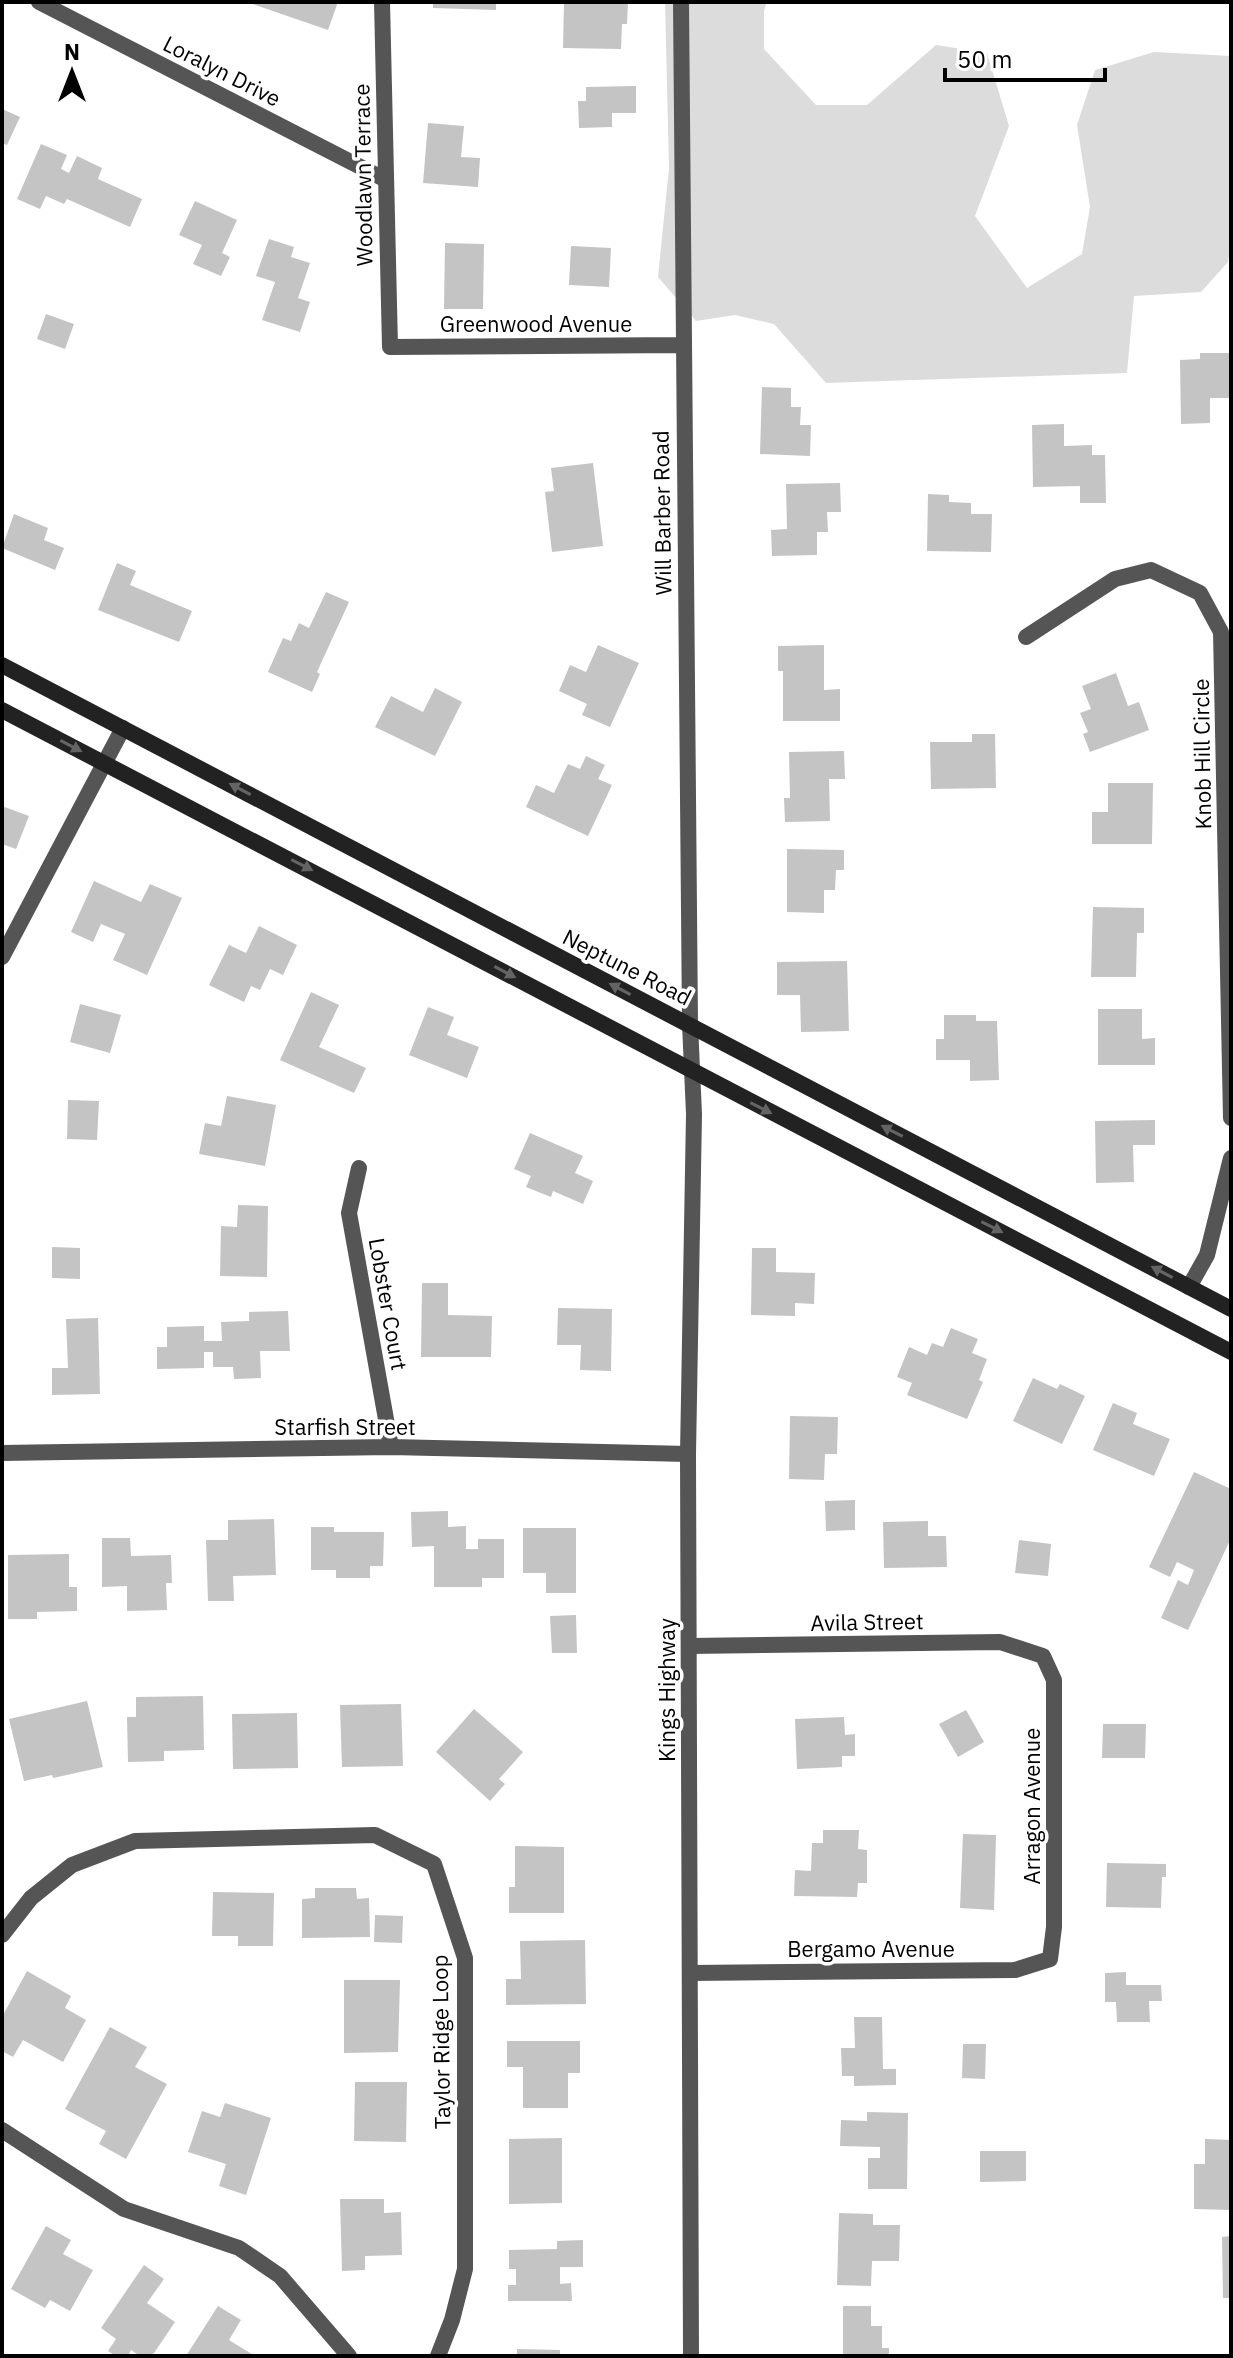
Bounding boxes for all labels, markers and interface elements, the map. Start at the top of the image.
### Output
street label: Loralyn Drive [158,28,286,113]
north arrow [32,32,112,112]
scale bar [945,32,1105,82]
text: N [64,37,80,66]
text: 50 m [957,43,1012,75]
street label: Woodlawn Terrace [346,83,379,267]
street label: Greenwood Avenue [440,309,632,338]
street label: Will Barber Road [646,430,677,596]
street label: Knob Hill Circle [1186,678,1217,830]
one-way arrow [60,739,82,753]
one-way arrow [229,782,252,795]
one-way arrow [291,859,314,872]
street label: Neptune Road [558,922,697,1011]
one-way arrow [494,966,517,979]
one-way arrow [609,982,632,995]
one-way arrow [750,1101,773,1114]
one-way arrow [880,1125,903,1138]
one-way arrow [981,1220,1004,1234]
street label: Lobster Court [363,1236,414,1372]
one-way arrow [1151,1266,1173,1280]
street label: Starfish Street [274,1412,416,1441]
street label: Avila Street [810,1606,924,1637]
street label: Kings Highway [652,1618,681,1762]
street label: Arragon Avenue [1017,1728,1046,1884]
street label: Bergamo Avenue [787,1934,955,1963]
street label: Taylor Ridge Loop [424,1955,457,2130]

